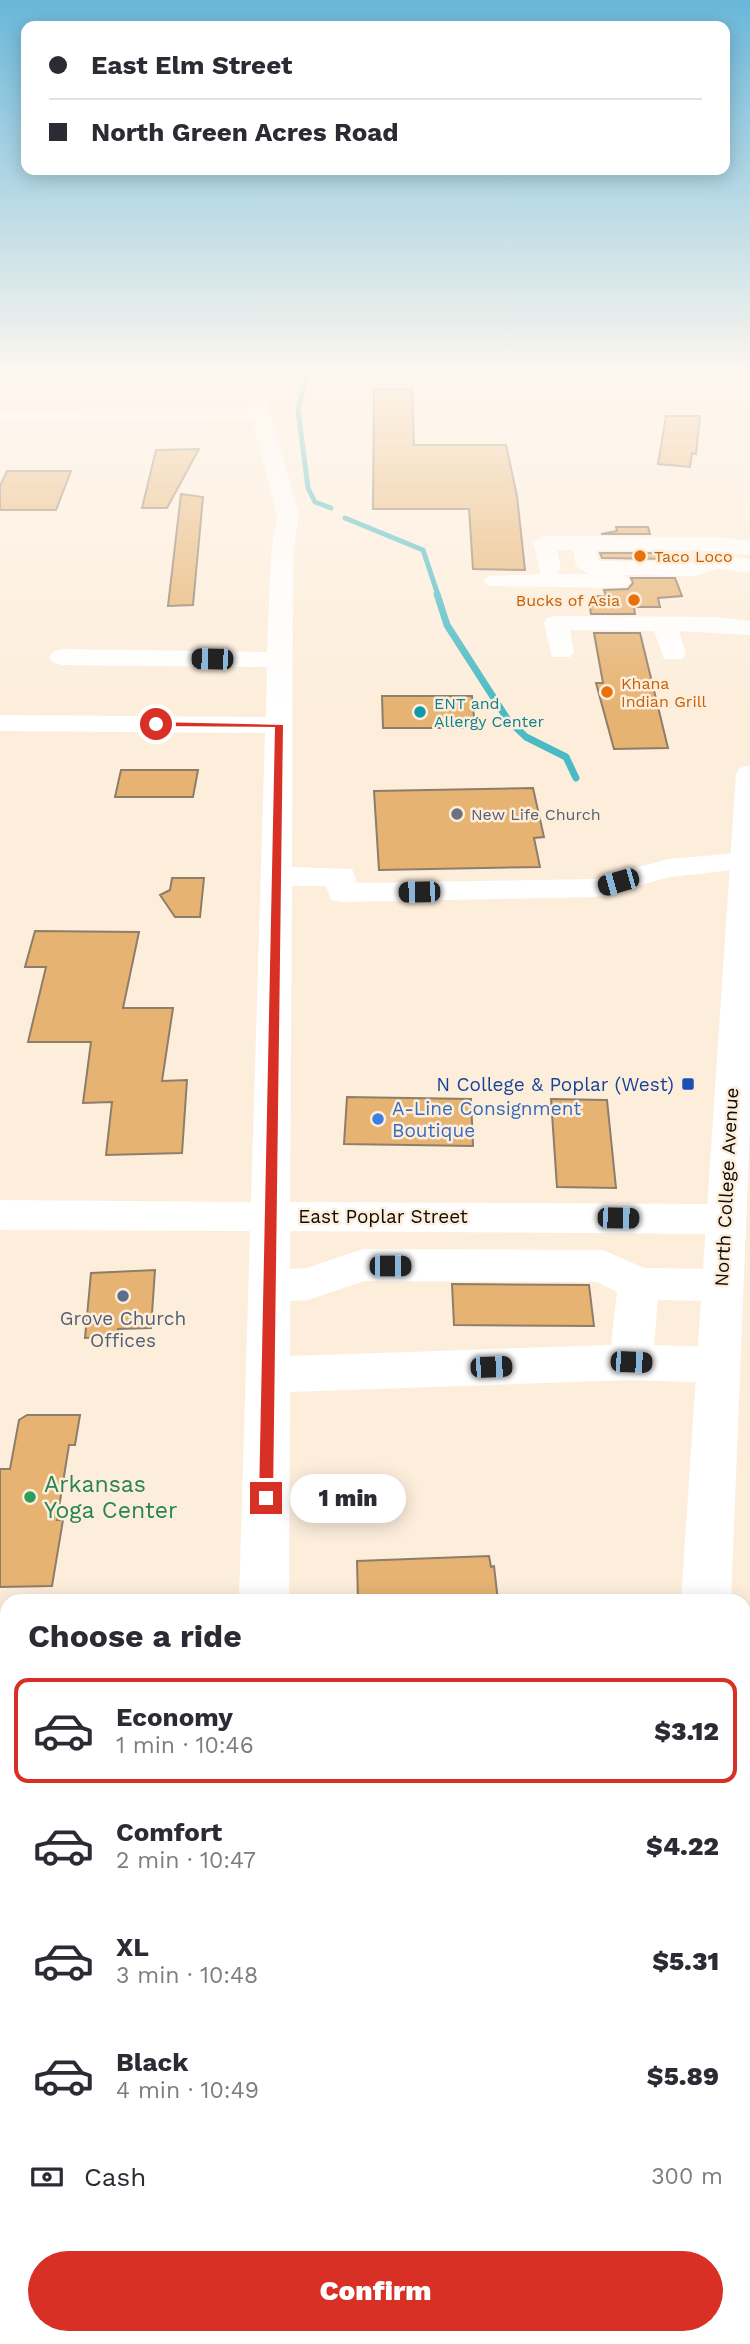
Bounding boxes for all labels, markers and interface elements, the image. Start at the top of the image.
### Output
text: East Elm Street [91,50,292,80]
text: North Green Acres Road [91,117,399,147]
place label: Taco Loco [654,547,733,566]
marker: Taco Loco [632,548,648,564]
place label: Bucks of Asia [516,591,620,610]
marker: Bucks of Asia [626,592,642,608]
car [191,648,234,670]
place label: Khana Indian Grill [621,674,707,711]
marker: Khana Indian Grill [599,684,615,700]
place label: ENT and Allergy Center [434,694,544,731]
marker: ENT and Allergy Center [412,704,428,720]
route start [140,708,172,740]
place label: New Life Church [471,805,601,824]
marker: New Life Church [449,806,465,822]
car [595,866,642,898]
car [398,881,441,903]
place label: N College & Poplar (West) [436,1073,674,1096]
marker: N College & Poplar (West) [680,1076,696,1092]
street label: North College Avenue [710,1087,743,1287]
place label: A-Line Consignment Boutique [392,1097,581,1142]
marker: A-Line Consignment Boutique [370,1111,386,1127]
street label: East Poplar Street [298,1205,468,1228]
car [597,1207,640,1229]
car [370,1256,412,1277]
marker: Grove Church Offices [115,1288,131,1304]
place label: Grove Church Offices [60,1307,186,1352]
car [610,1351,653,1373]
car [470,1356,513,1378]
place label: Arkansas Yoga Center [44,1471,177,1524]
callout: 1 min [290,1474,406,1522]
route end [250,1482,282,1514]
text: 1 min [318,1485,378,1512]
marker: Arkansas Yoga Center [22,1489,38,1505]
text: Choose a ride [28,1617,242,1655]
icon: car [32,1699,95,1762]
text: Economy [116,1702,233,1732]
text: $3.12 [654,1716,719,1746]
text: 1 min · 10:46 [116,1732,254,1759]
icon: car [32,1814,95,1877]
text: Comfort [116,1817,222,1847]
text: $4.22 [646,1831,719,1861]
text: 2 min · 10:47 [116,1847,256,1874]
icon: car [32,1929,95,1992]
text: XL [116,1932,149,1962]
text: $5.31 [652,1946,719,1976]
text: 3 min · 10:48 [116,1962,258,1989]
icon: car [32,2044,95,2107]
text: Black [116,2047,188,2077]
text: $5.89 [647,2061,719,2091]
text: 4 min · 10:49 [116,2077,259,2104]
icon: cash [28,2158,66,2196]
text: Cash [84,2162,146,2192]
text: 300 m [651,2163,723,2190]
button: Confirm [28,2251,723,2331]

